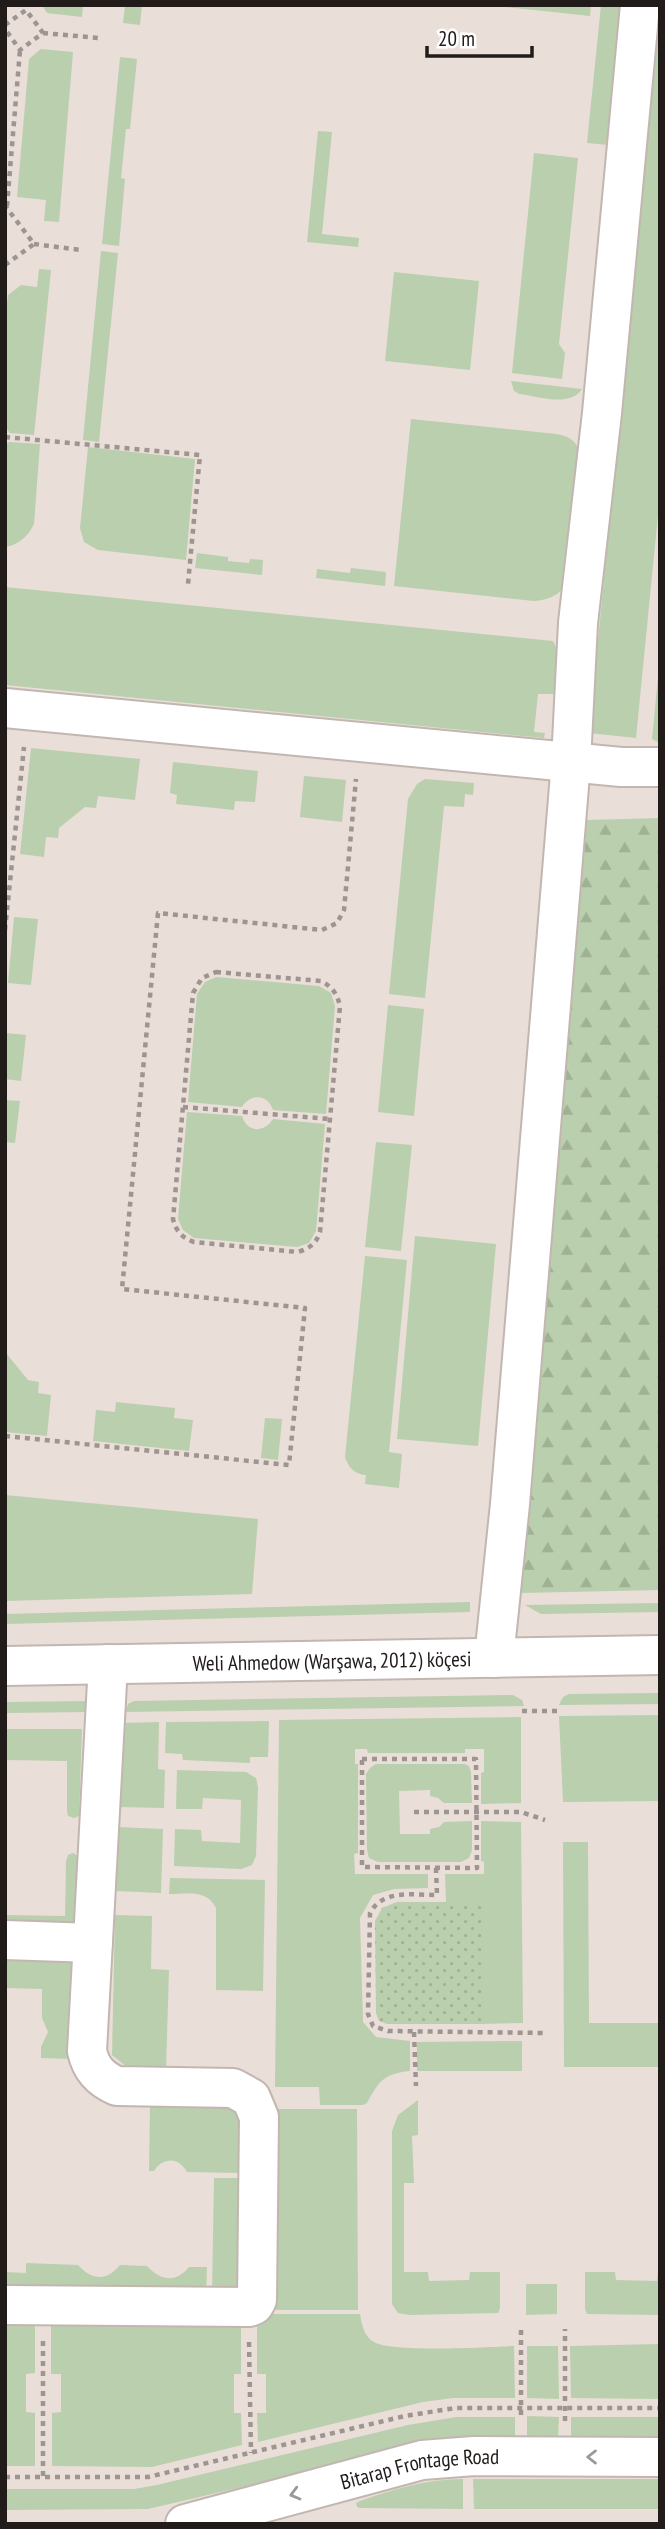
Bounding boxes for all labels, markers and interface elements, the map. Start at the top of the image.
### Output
scale bar [427,14,532,58]
text: 20 m [438,25,475,52]
street label: Weli Ahmedow (Warşawa, 2012) köçesi [192,1645,472,1676]
street label: Bitarap Frontage Road [337,2442,499,2495]
one-way arrow [586,2449,596,2465]
one-way arrow [289,2486,301,2500]

